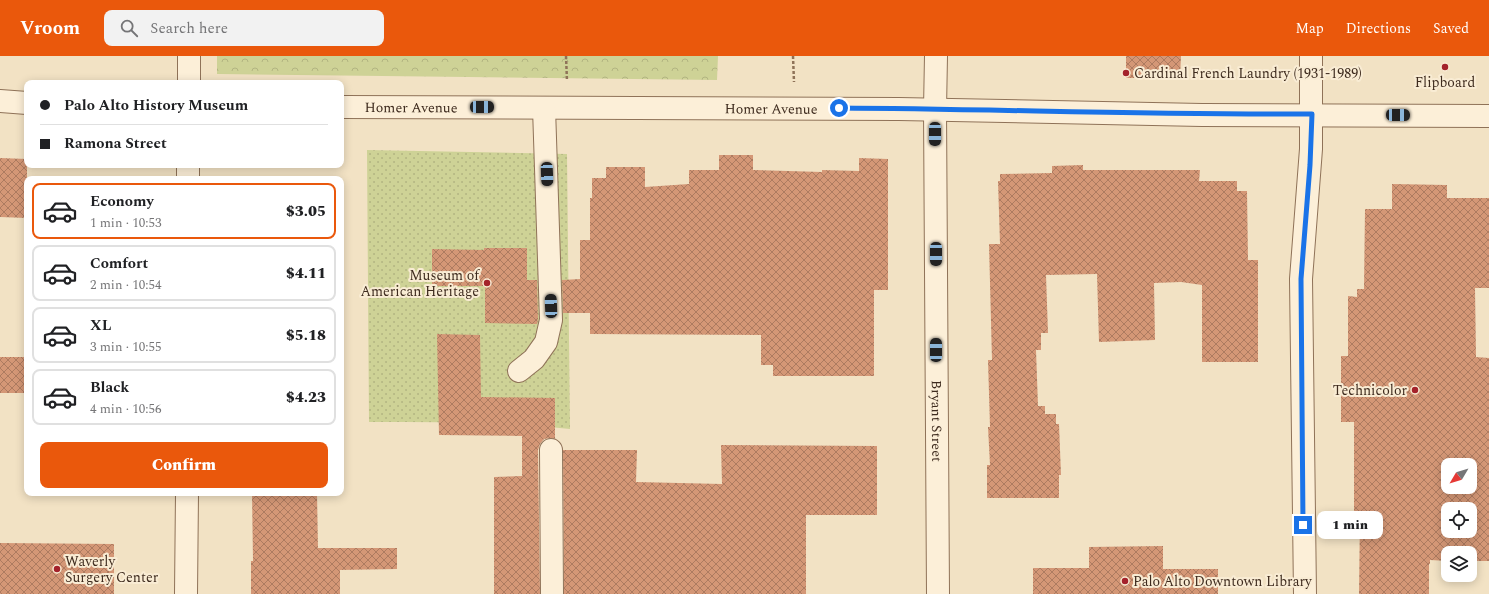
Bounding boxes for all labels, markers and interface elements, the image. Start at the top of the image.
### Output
search box [104,10,384,46]
text: Vroom [20,14,80,43]
icon: search [118,17,140,39]
text: Search here [150,17,228,40]
text: Map [1296,18,1324,39]
text: Directions [1346,18,1411,39]
text: Saved [1433,18,1469,39]
marker: Flipboard [1440,62,1450,72]
place label: Cardinal French Laundry (1931-1989) [1134,63,1362,84]
marker: Cardinal French Laundry (1931-1989) [1121,68,1131,78]
place label: Flipboard [1415,72,1475,93]
text: Palo Alto History Museum [64,94,248,117]
street label: Homer Avenue [364,97,458,118]
street label: Homer Avenue [724,98,818,120]
route start [830,99,848,117]
car [470,101,494,113]
car [1386,109,1410,121]
car [929,122,941,146]
text: Ramona Street [64,132,167,155]
car [541,162,553,186]
text: Economy [90,190,154,213]
icon: car [42,193,78,229]
text: $3.05 [286,200,326,223]
text: 1 min · 10:53 [90,213,162,233]
car [930,242,942,266]
text: Comfort [90,252,148,275]
icon: car [42,255,78,291]
text: $4.11 [286,262,326,285]
place label: Museum of American Heritage [360,265,480,302]
text: 2 min · 10:54 [90,275,162,295]
marker: Museum of American Heritage [482,278,492,288]
car [545,294,557,318]
text: XL [90,314,111,337]
icon: car [42,317,78,353]
text: $5.18 [286,324,326,347]
text: 3 min · 10:55 [90,337,162,357]
car [930,338,942,362]
text: Black [90,376,129,399]
icon: car [42,379,78,415]
street label: Bryant Street [926,380,947,462]
place label: Technicolor [1333,380,1407,401]
marker: Technicolor [1410,385,1420,395]
text: $4.23 [286,386,326,409]
text: 4 min · 10:56 [90,399,162,419]
button: Confirm [40,442,328,488]
north arrow [1441,458,1477,494]
map controls [1441,458,1477,582]
button: locate [1441,502,1477,538]
callout: 1 min [1317,511,1383,539]
text: 1 min [1332,515,1368,535]
route end [1294,516,1312,534]
button: layers [1441,546,1477,582]
place label: Waverly Surgery Center [65,551,159,588]
marker: Waverly Surgery Center [52,564,62,574]
place label: Palo Alto Downtown Library [1133,571,1313,592]
marker: Palo Alto Downtown Library [1120,576,1130,586]

